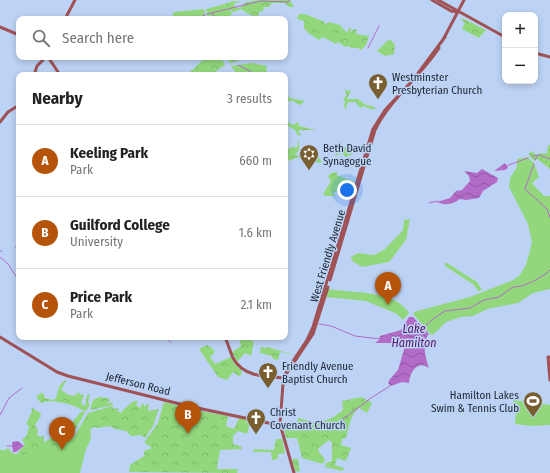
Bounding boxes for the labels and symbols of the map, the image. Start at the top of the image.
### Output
place label: Westminster Presbyterian Church [392,71,482,97]
church icon: Westminster Presbyterian Church [367,72,389,100]
place label: Beth David Synagogue [323,142,372,168]
synagogue icon: Beth David Synagogue [298,143,320,171]
your location [337,180,357,200]
street label: West Friendly Avenue [308,208,348,304]
pin: A [375,272,401,305]
water label: Lake Hamilton [391,322,437,350]
place label: Friendly Avenue Baptist Church [282,360,354,386]
church icon: Friendly Avenue Baptist Church [257,361,279,389]
street label: Jefferson Road [104,370,172,398]
place label: Hamilton Lakes Swim & Tennis Club [431,389,519,415]
sports icon: Hamilton Lakes Swim & Tennis Club [522,390,544,418]
pin: B [175,401,201,434]
place label: Christ Covenant Church [270,406,346,432]
church icon: Christ Covenant Church [245,407,267,435]
pin: C [49,417,75,450]

